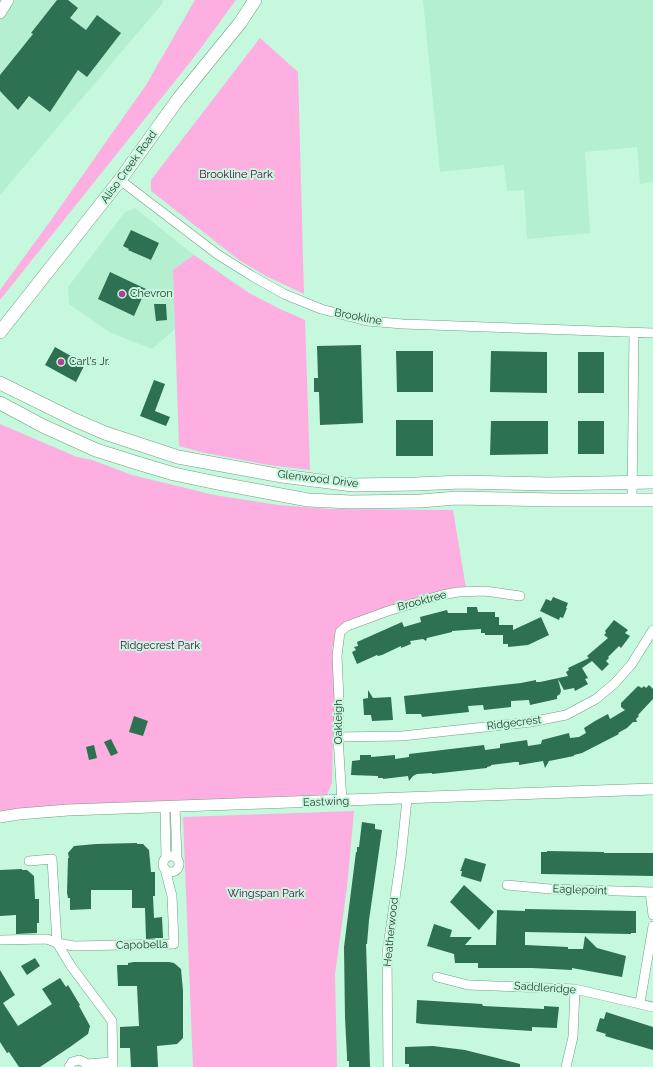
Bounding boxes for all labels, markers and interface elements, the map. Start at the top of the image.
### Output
street label: Aliso Creek Road [98,128,160,206]
park label: Brookline Park [199,168,273,182]
place label: Chevron [130,287,173,301]
marker: Chevron [117,289,127,299]
street label: Brookline [333,306,383,328]
place label: Carl's Jr. [69,355,110,369]
marker: Carl's Jr. [56,357,66,367]
street label: Glenwood Drive [277,467,359,491]
street label: Brooktree [396,588,448,614]
park label: Ridgecrest Park [120,639,200,653]
street label: Oakleigh [332,699,346,745]
street label: Ridgecrest [486,713,542,733]
street label: Eastwing [303,795,349,809]
street label: Eaglepoint [552,882,608,898]
park label: Wingspan Park [228,887,304,901]
street label: Heatherwood [381,897,401,967]
street label: Capobella [116,938,168,952]
street label: Saddleridge [514,979,576,997]

